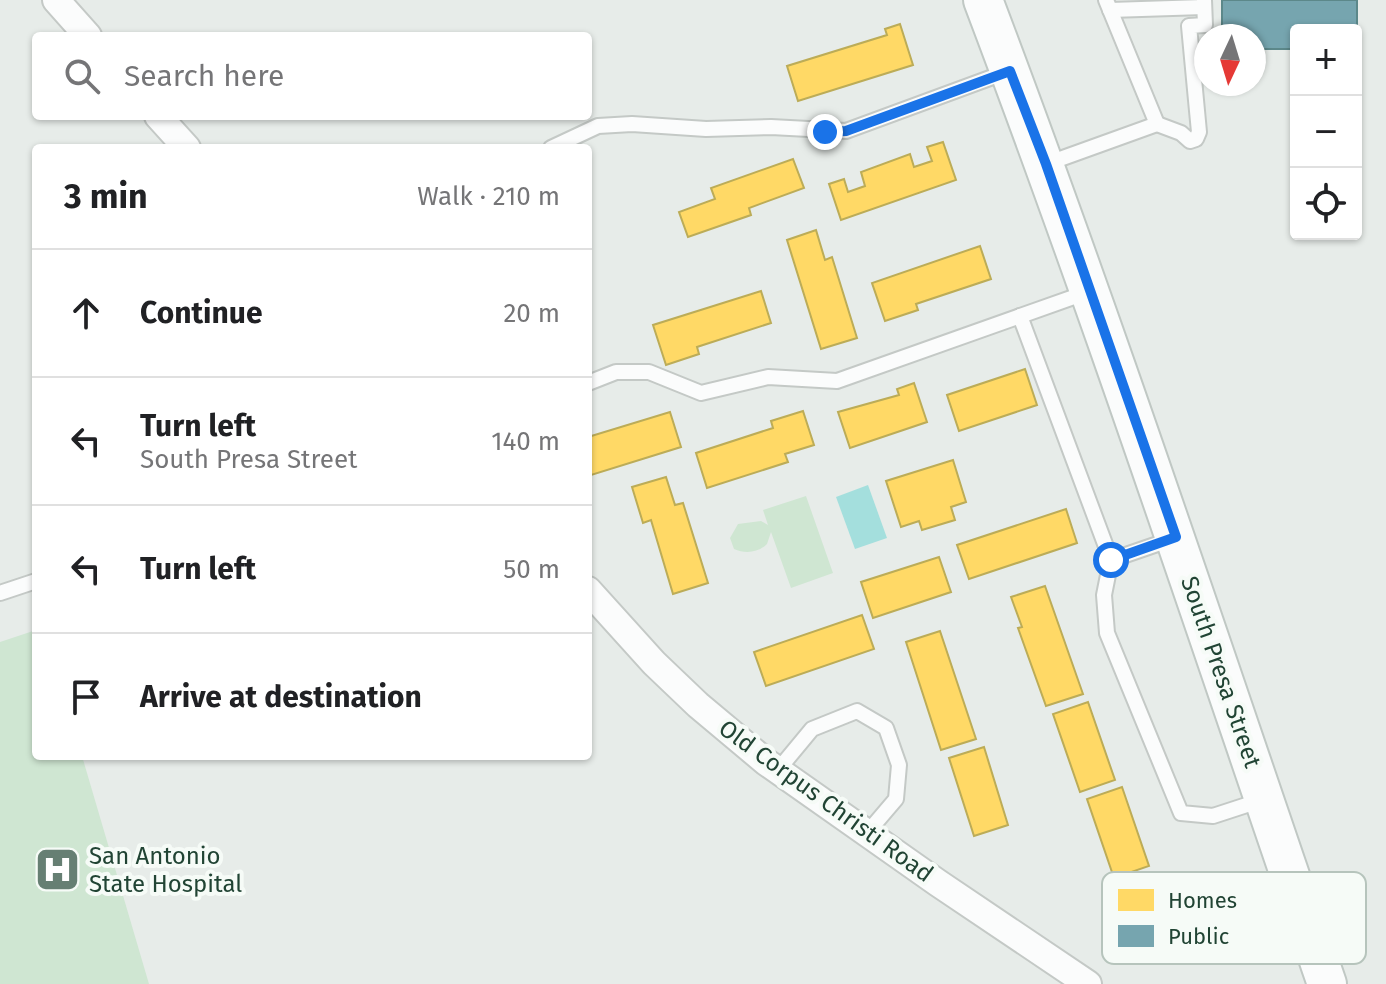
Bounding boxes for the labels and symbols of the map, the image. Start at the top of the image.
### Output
north arrow [1194,24,1266,96]
route end [807,114,843,150]
route start [1093,542,1129,578]
street label: South Presa Street [1175,573,1267,772]
street label: Old Corpus Christi Road [713,714,939,888]
place label: San Antonio State Hospital [89,842,242,898]
hospital icon: San Antonio State Hospital [34,846,82,894]
legend [1102,872,1366,964]
text: Homes [1168,887,1237,914]
text: Public [1168,923,1229,950]

